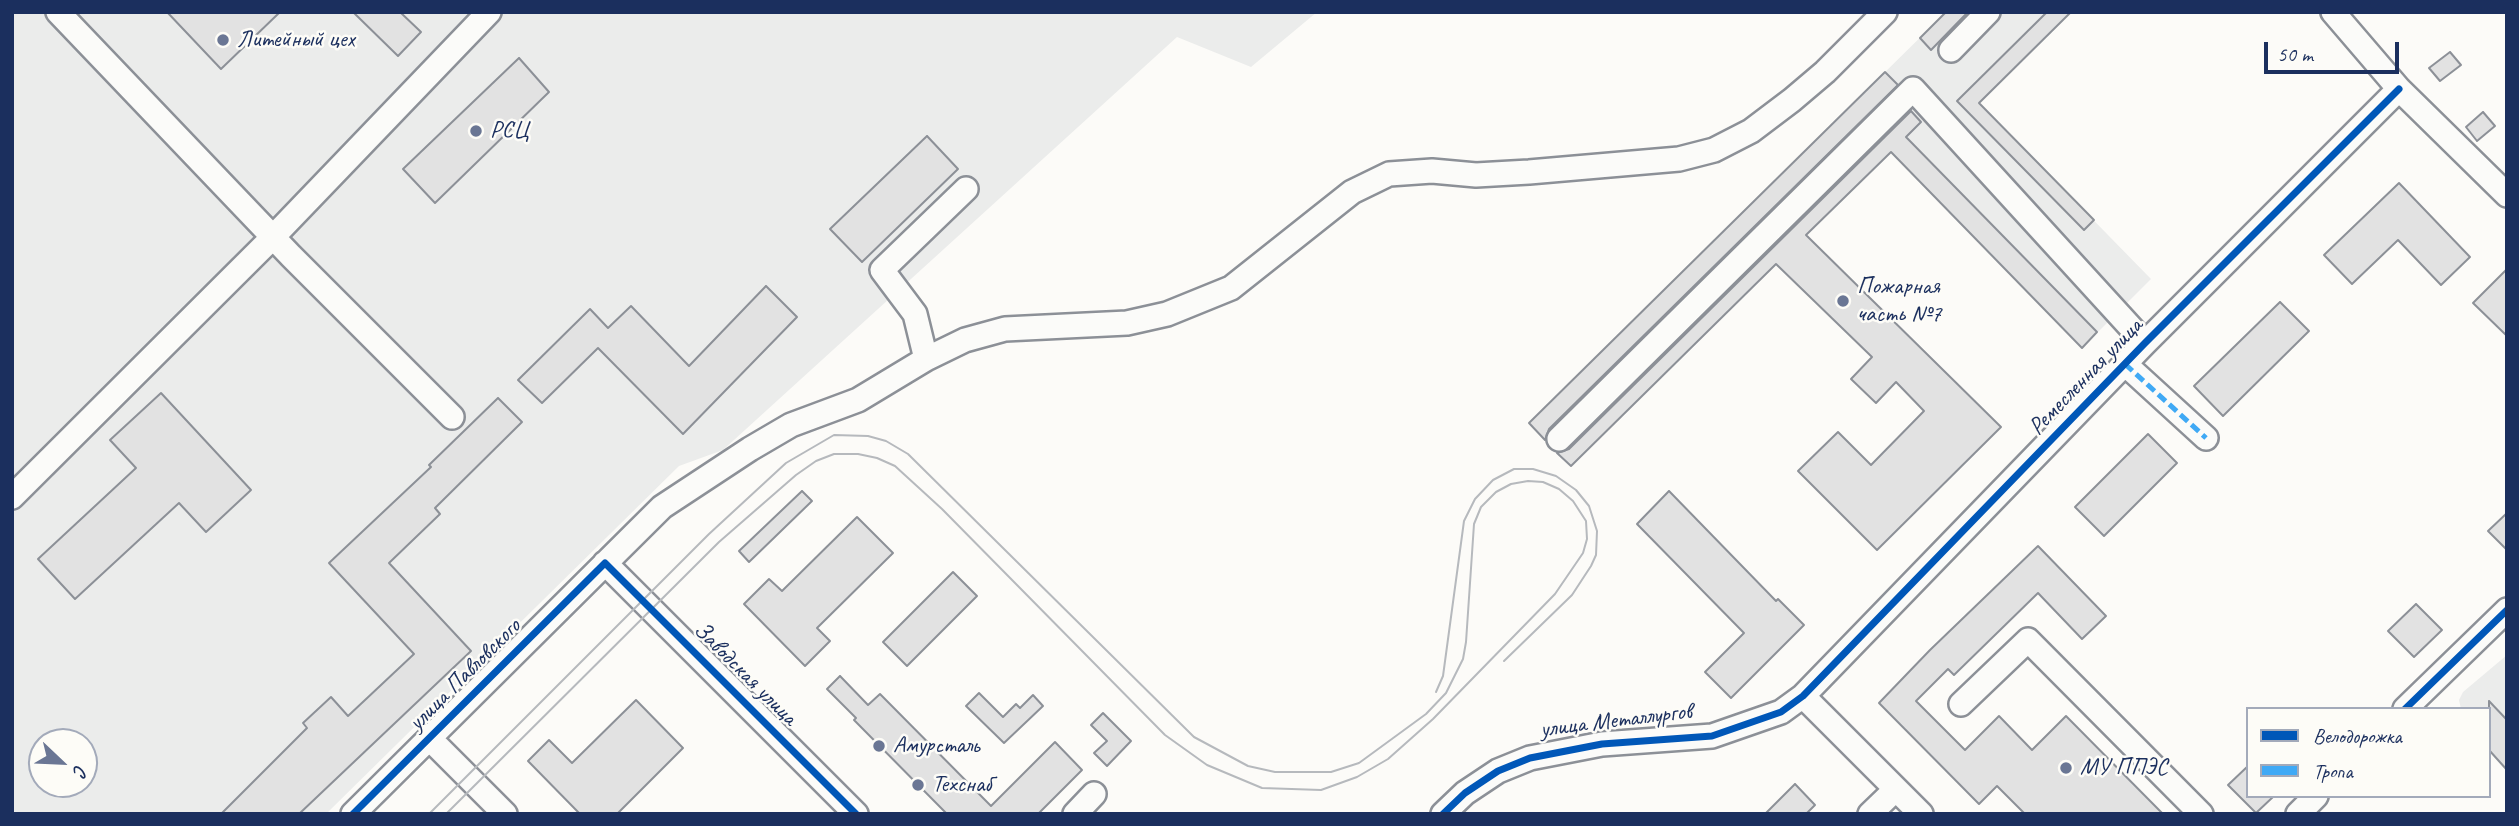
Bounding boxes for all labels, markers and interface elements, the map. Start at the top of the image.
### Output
place label: Литейный цех [237,26,355,54]
scale bar [2267,28,2402,72]
marker: Литейный цех [215,32,231,48]
text: 50 m [2277,41,2313,67]
place label: РСЦ [490,117,528,145]
marker: РСЦ [468,123,484,139]
place label: Пожарная часть №7 [1857,273,1941,329]
marker: Пожарная часть №7 [1835,293,1851,309]
street label: Ремесленная улица [2023,312,2149,442]
street label: улица Павловского [403,613,527,737]
street label: Заводская улица [687,616,803,732]
street label: улица Металлургов [1538,697,1694,745]
legend [2246,707,2491,798]
text: Велодорожка [2313,723,2402,749]
north arrow [28,728,98,798]
place label: Амурсталь [893,732,979,760]
marker: Амурсталь [871,738,887,754]
place label: МУ ППЭС [2080,754,2167,782]
text: Тропа [2313,758,2353,784]
marker: МУ ППЭС [2058,760,2074,776]
text: С [68,761,93,779]
place label: Техснаб [932,771,992,799]
marker: Техснаб [910,777,926,793]

